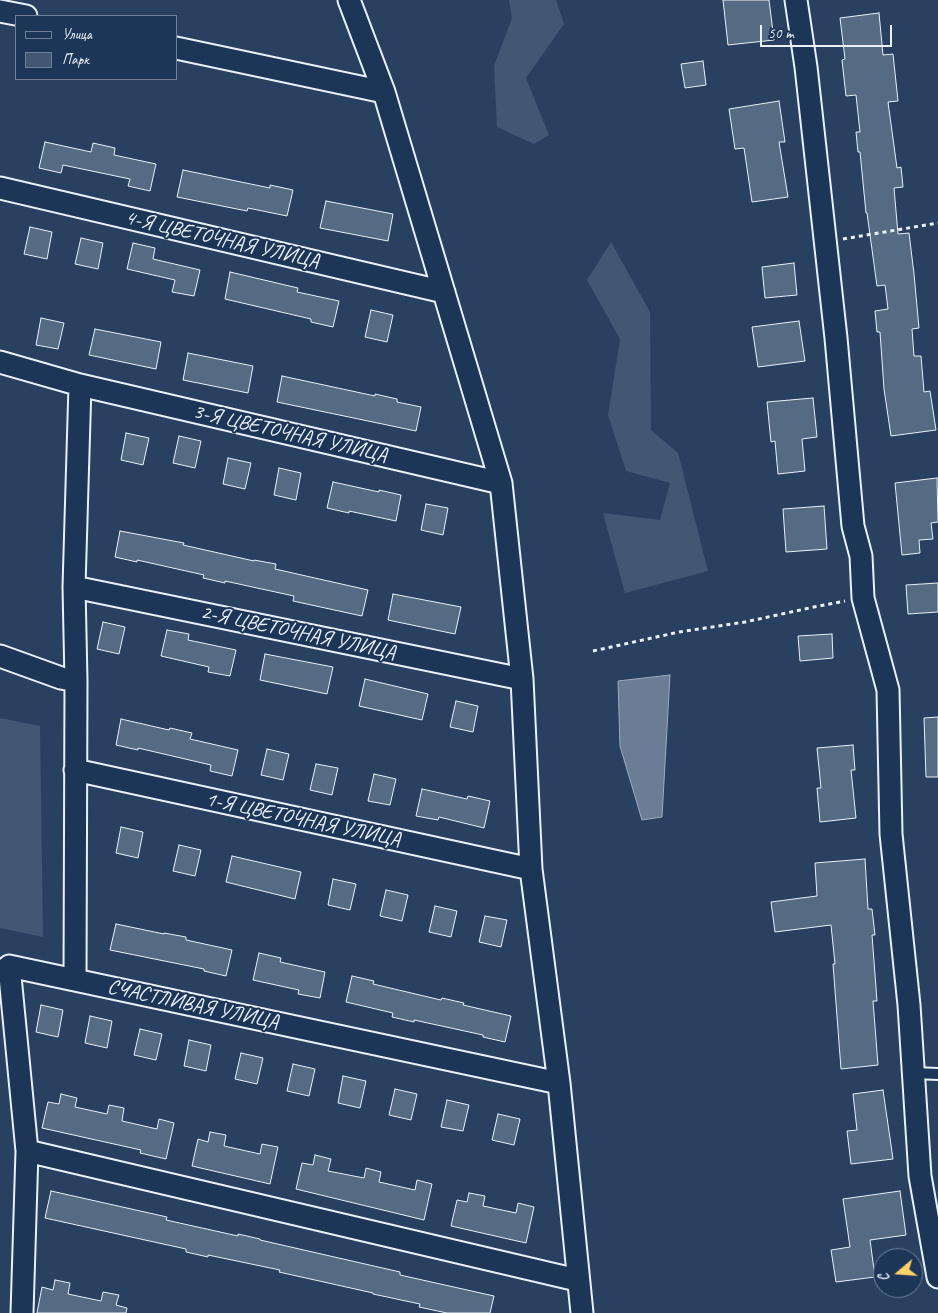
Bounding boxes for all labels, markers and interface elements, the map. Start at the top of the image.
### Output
legend [15,15,178,80]
scale bar [763,15,896,47]
text: 50 m [768,24,794,43]
text: Улица [62,25,92,44]
text: Парк [62,50,89,69]
street label: 4-Я ЦВЕТОЧНАЯ УЛИЦА [122,205,322,275]
street label: 3-Я ЦВЕТОЧНАЯ УЛИЦА [190,399,390,469]
street label: 2-Я ЦВЕТОЧНАЯ УЛИЦА [198,600,398,666]
street label: 1-Я ЦВЕТОЧНАЯ УЛИЦА [203,787,403,853]
street label: СЧАСТЛИВАЯ УЛИЦА [105,975,281,1035]
north arrow [873,1248,923,1298]
text: С [875,1272,893,1283]

